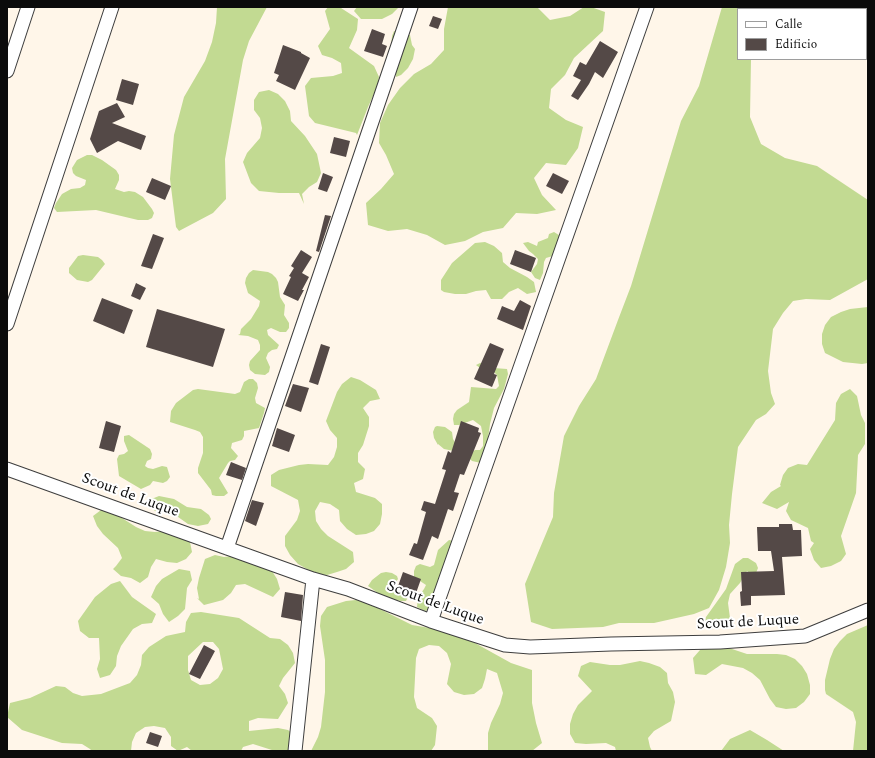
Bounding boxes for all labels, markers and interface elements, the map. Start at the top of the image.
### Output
legend [737,8,867,60]
text: Calle [775,15,802,34]
text: Edificio [775,35,817,54]
street label: Scout de Luque [79,470,181,522]
street label: Scout de Luque [384,578,486,630]
street label: Scout de Luque [696,611,800,635]

